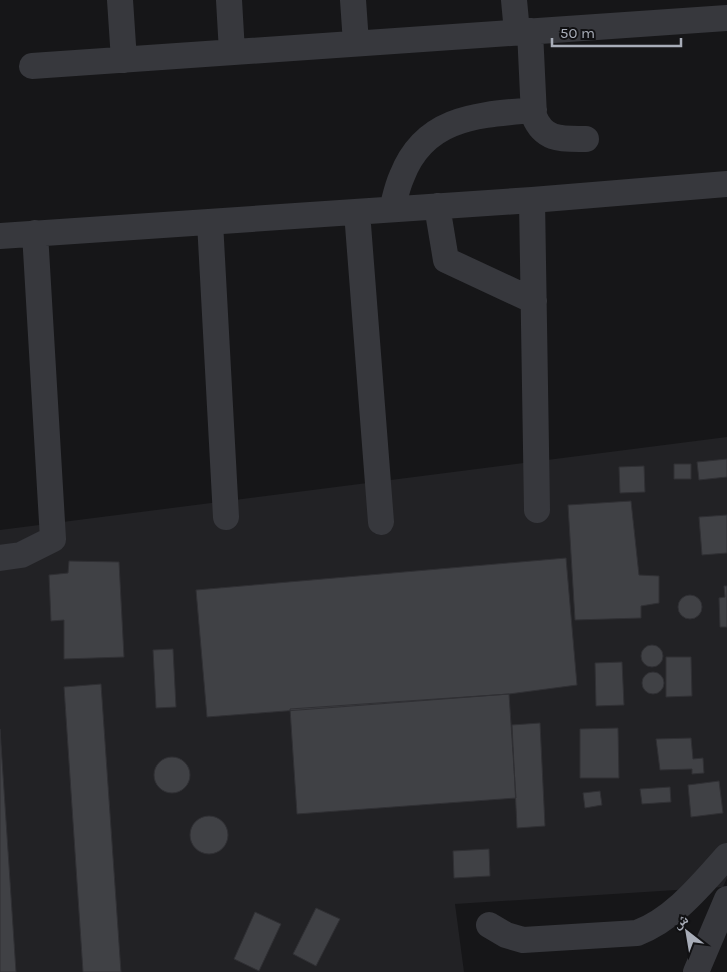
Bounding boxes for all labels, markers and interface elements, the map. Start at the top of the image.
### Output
scale bar [552,15,681,47]
text: 50 m [560,24,595,42]
north arrow [662,907,712,957]
text: ش [670,910,691,932]

